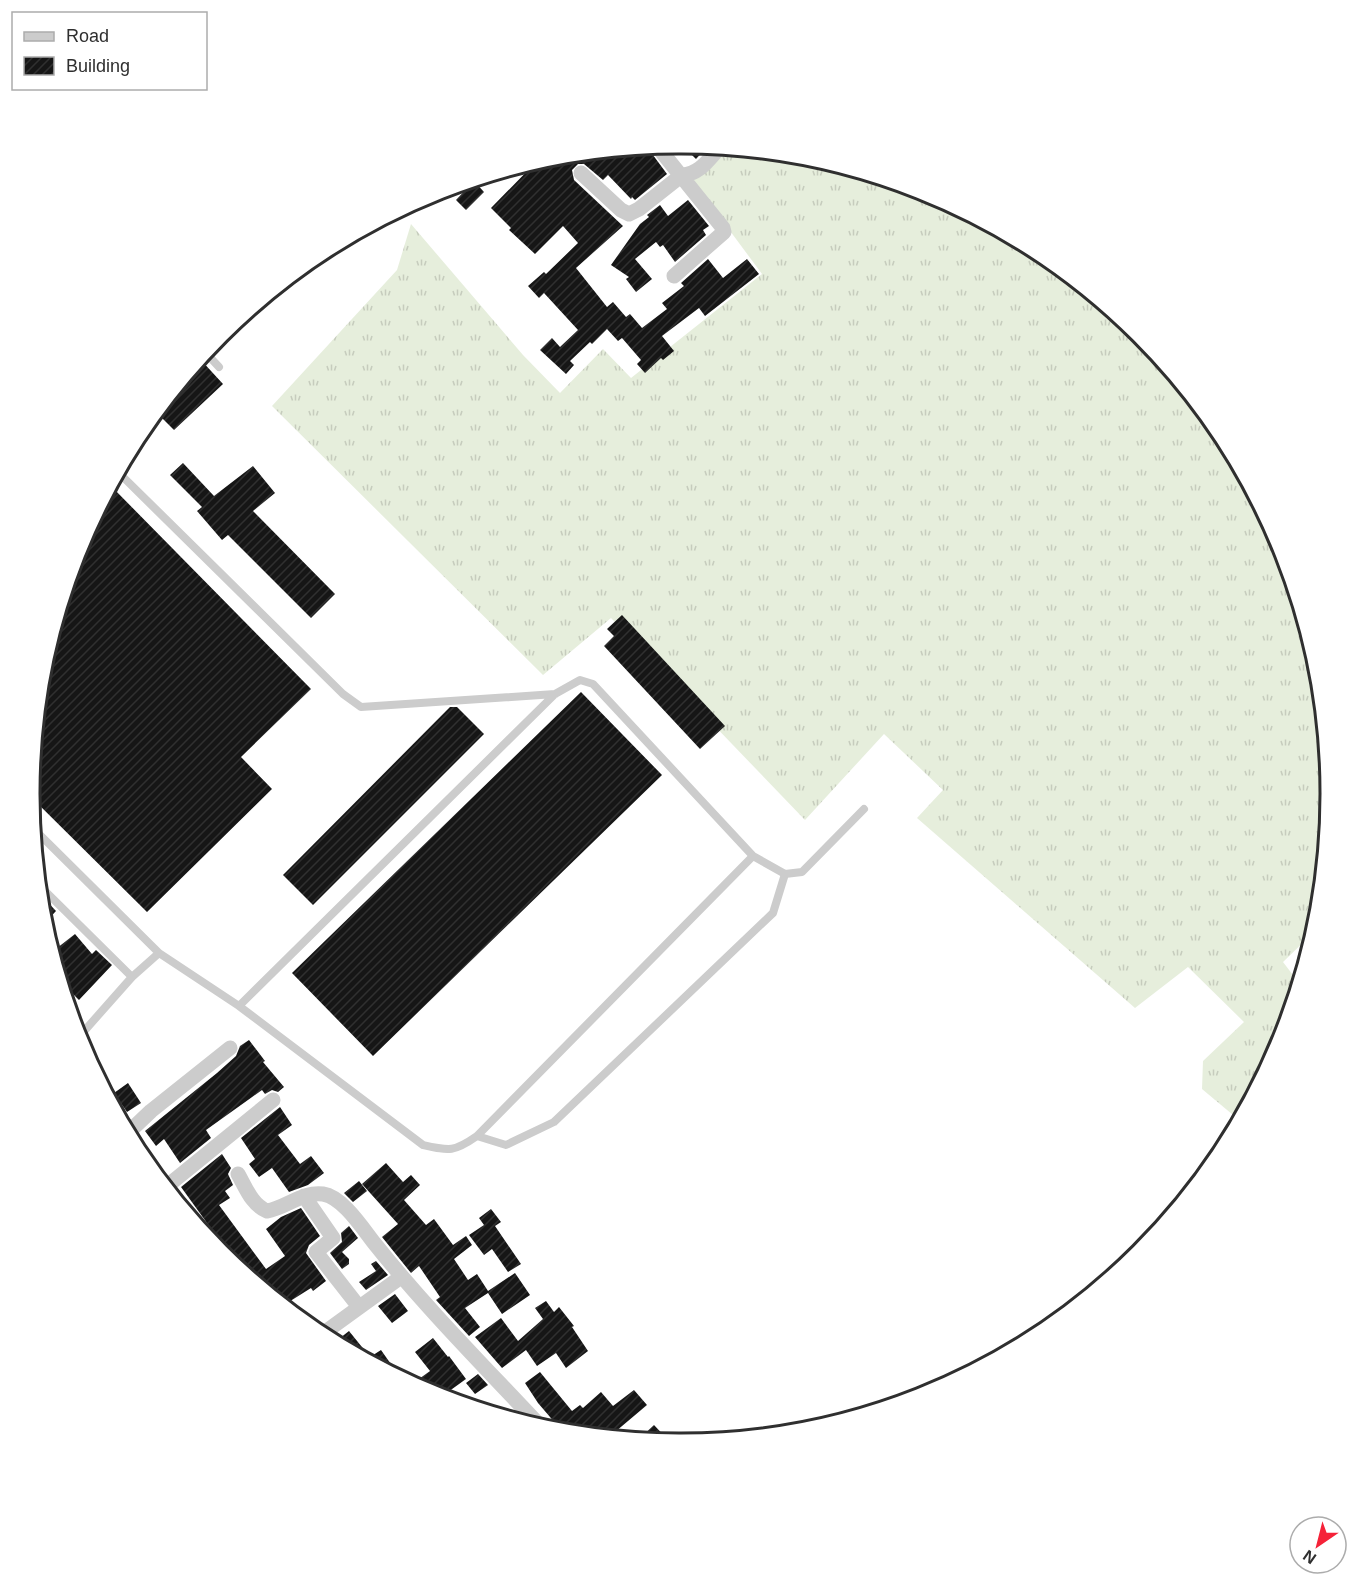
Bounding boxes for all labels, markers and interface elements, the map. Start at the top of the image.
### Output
legend [12,12,207,90]
text: Road [66,26,109,46]
text: Building [66,56,130,76]
north arrow [1288,1515,1348,1575]
text: N [1300,1547,1319,1567]

